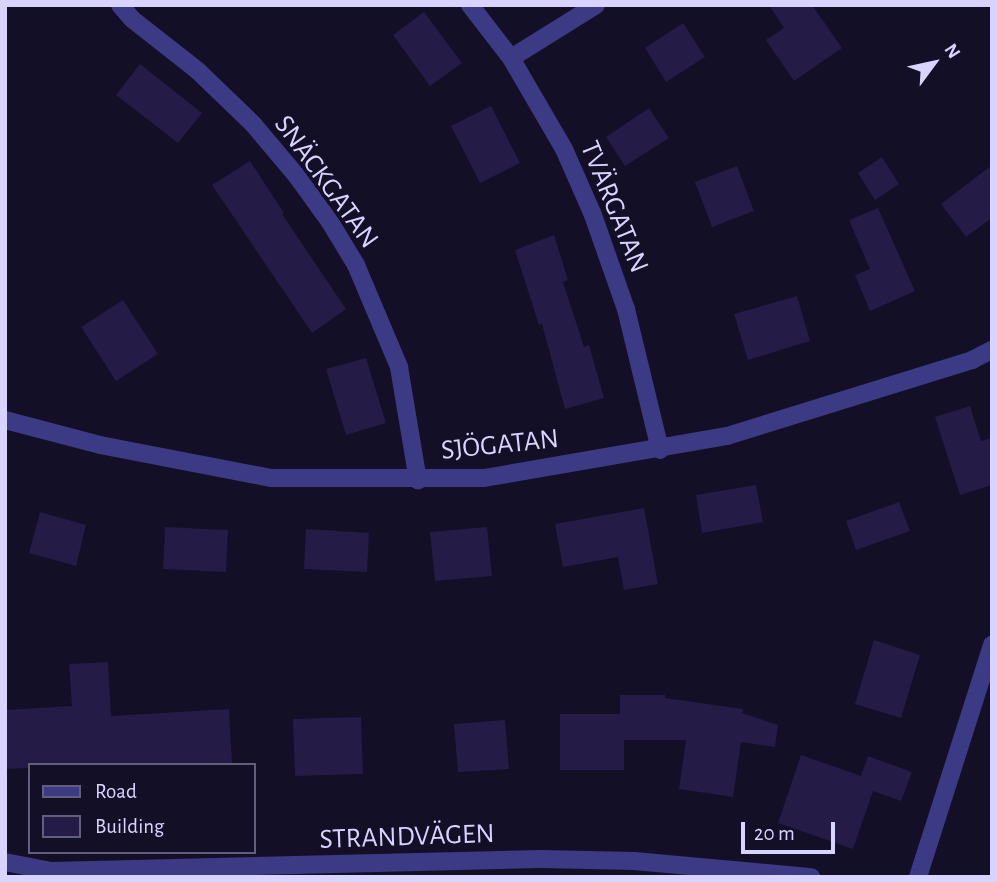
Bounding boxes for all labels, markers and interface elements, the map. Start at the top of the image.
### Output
north arrow [899,28,969,98]
text: N [940,41,964,62]
street label: SNÄCKGATAN [266,109,386,255]
street label: TVÄRGATAN [572,136,656,278]
street label: SJÖGATAN [439,422,561,468]
legend [28,763,256,854]
text: Road [95,781,137,802]
scale bar [745,808,839,852]
text: Building [95,816,164,837]
street label: STRANDVÄGEN [319,817,495,857]
text: 20 m [754,823,795,844]

